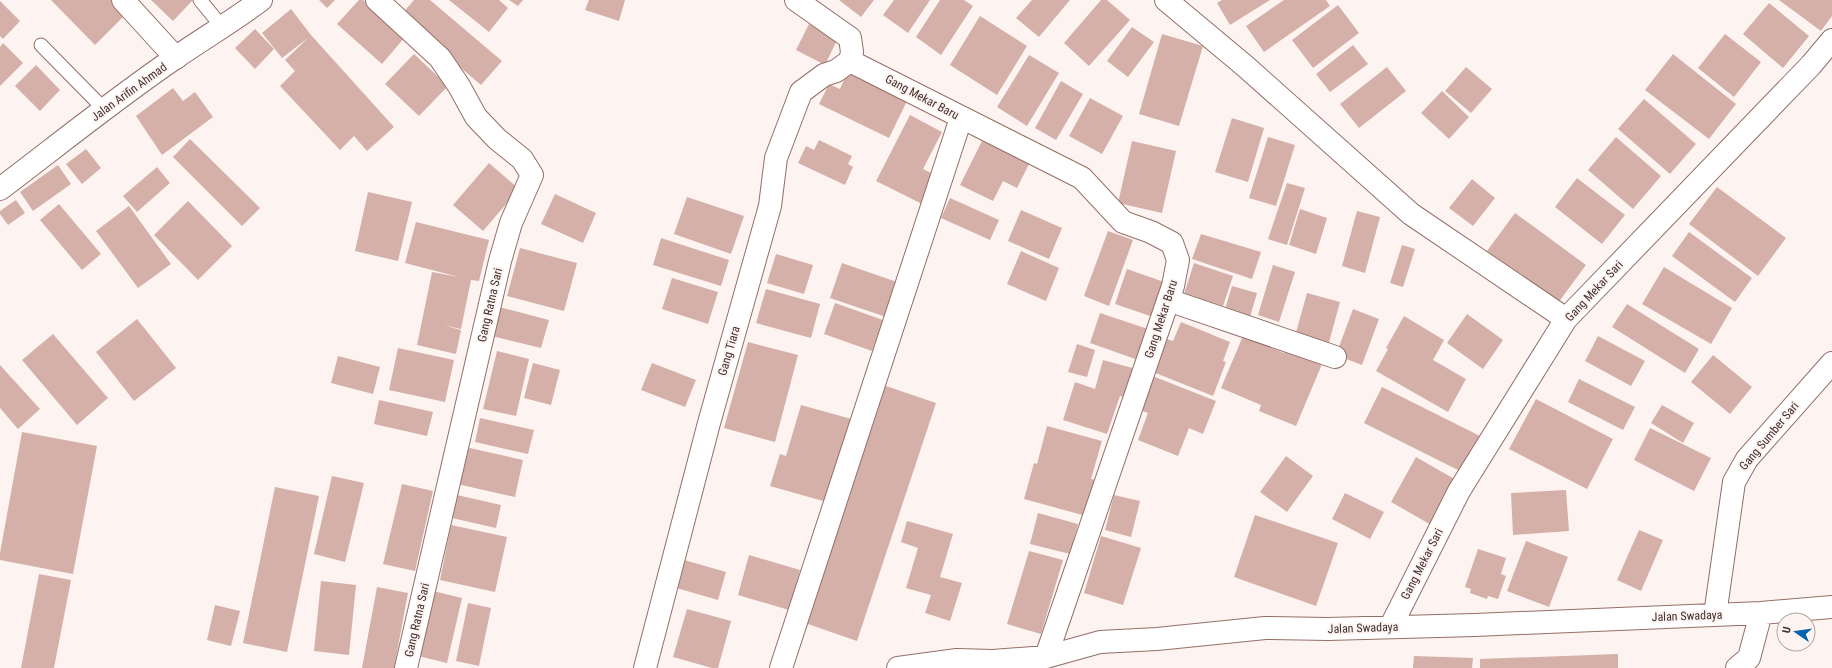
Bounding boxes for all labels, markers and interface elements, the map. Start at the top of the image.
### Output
street label: Jalan Arifin Ahmad [89,60,169,124]
street label: Gang Mekar Baru [883,72,961,122]
street label: Gang Mekar Sari [1562,258,1626,324]
street label: Gang Ratna Sari [475,267,505,343]
street label: Gang Mekar Baru [1142,278,1180,360]
street label: Gang Tiara [715,324,743,377]
street label: Gang Sumber Sari [1736,399,1802,473]
street label: Gang Mekar Sari [1398,526,1446,602]
street label: Gang Ratna Sari [402,582,432,658]
street label: Jalan Swadaya [1651,608,1723,624]
north arrow [1776,612,1816,652]
street label: Jalan Swadaya [1327,620,1399,636]
text: U [1780,625,1794,634]

